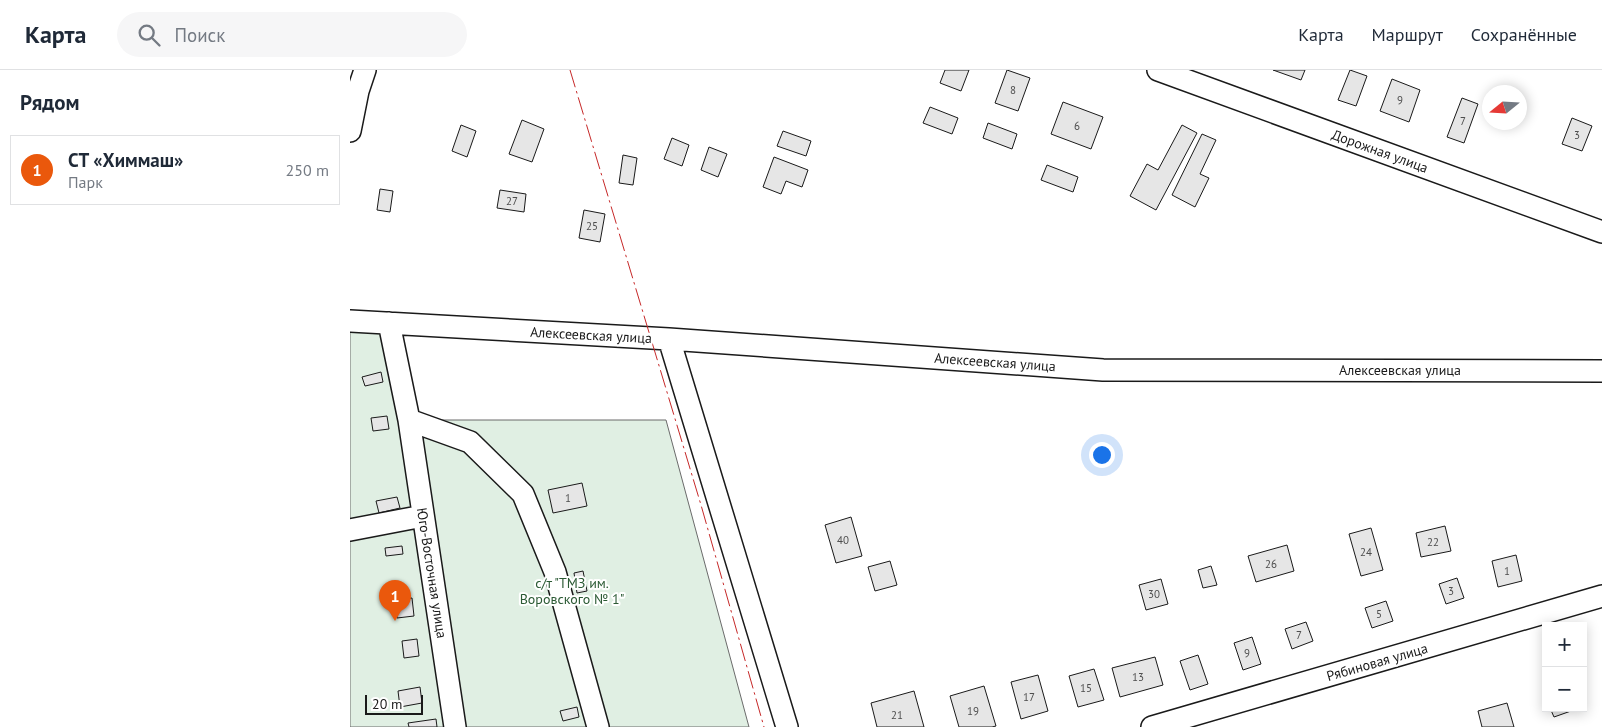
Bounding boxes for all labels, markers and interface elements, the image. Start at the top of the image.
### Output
search box [117,12,467,57]
text: Карта [25,19,87,50]
icon: search [135,21,163,49]
text: Поиск [175,23,225,47]
text: Карта [1298,23,1344,46]
text: Маршрут [1372,23,1443,46]
text: Сохранённые [1471,23,1577,46]
house number: 8 [1010,83,1016,97]
north arrow [1482,85,1527,130]
text: Рядом [20,89,79,116]
house number: 9 [1397,93,1403,107]
house number: 7 [1460,114,1466,128]
house number: 6 [1074,119,1080,133]
street label: Дорожная улица [1329,125,1431,177]
house number: 3 [1574,128,1580,142]
text: СТ «Химмаш» [68,148,183,172]
text: 1 [32,160,42,180]
text: 250 m [286,160,329,180]
text: Парк [68,172,103,192]
house number: 27 [506,194,518,208]
house number: 25 [586,219,598,233]
street label: Алексеевская улица [530,323,652,347]
street label: Алексеевская улица [934,349,1056,375]
street label: Алексеевская улица [1339,361,1461,379]
your location [1089,442,1115,468]
house number: 1 [565,491,571,505]
street label: Юго-Восточная улица [413,506,451,640]
house number: 40 [837,533,849,547]
house number: 22 [1427,535,1439,549]
house number: 24 [1360,545,1372,559]
house number: 26 [1265,557,1277,571]
house number: 1 [1504,564,1510,578]
park label: с/т "ТМЗ им. Воровского № 1" [520,574,624,608]
pin: 1 [379,580,411,621]
house number: 3 [1448,584,1454,598]
house number: 30 [1148,587,1160,601]
house number: 5 [1376,607,1382,621]
map controls [1542,622,1587,712]
button: + [1542,622,1587,667]
house number: 7 [1296,628,1302,642]
street label: Рябиновая улица [1324,639,1430,685]
house number: 9 [1244,646,1250,660]
button: − [1542,667,1587,712]
house number: 13 [1132,670,1144,684]
house number: 15 [1080,681,1092,695]
house number: 17 [1023,690,1035,704]
scale bar [365,692,422,715]
text: 20 m [372,695,402,713]
house number: 19 [967,704,979,718]
house number: 21 [891,708,903,722]

